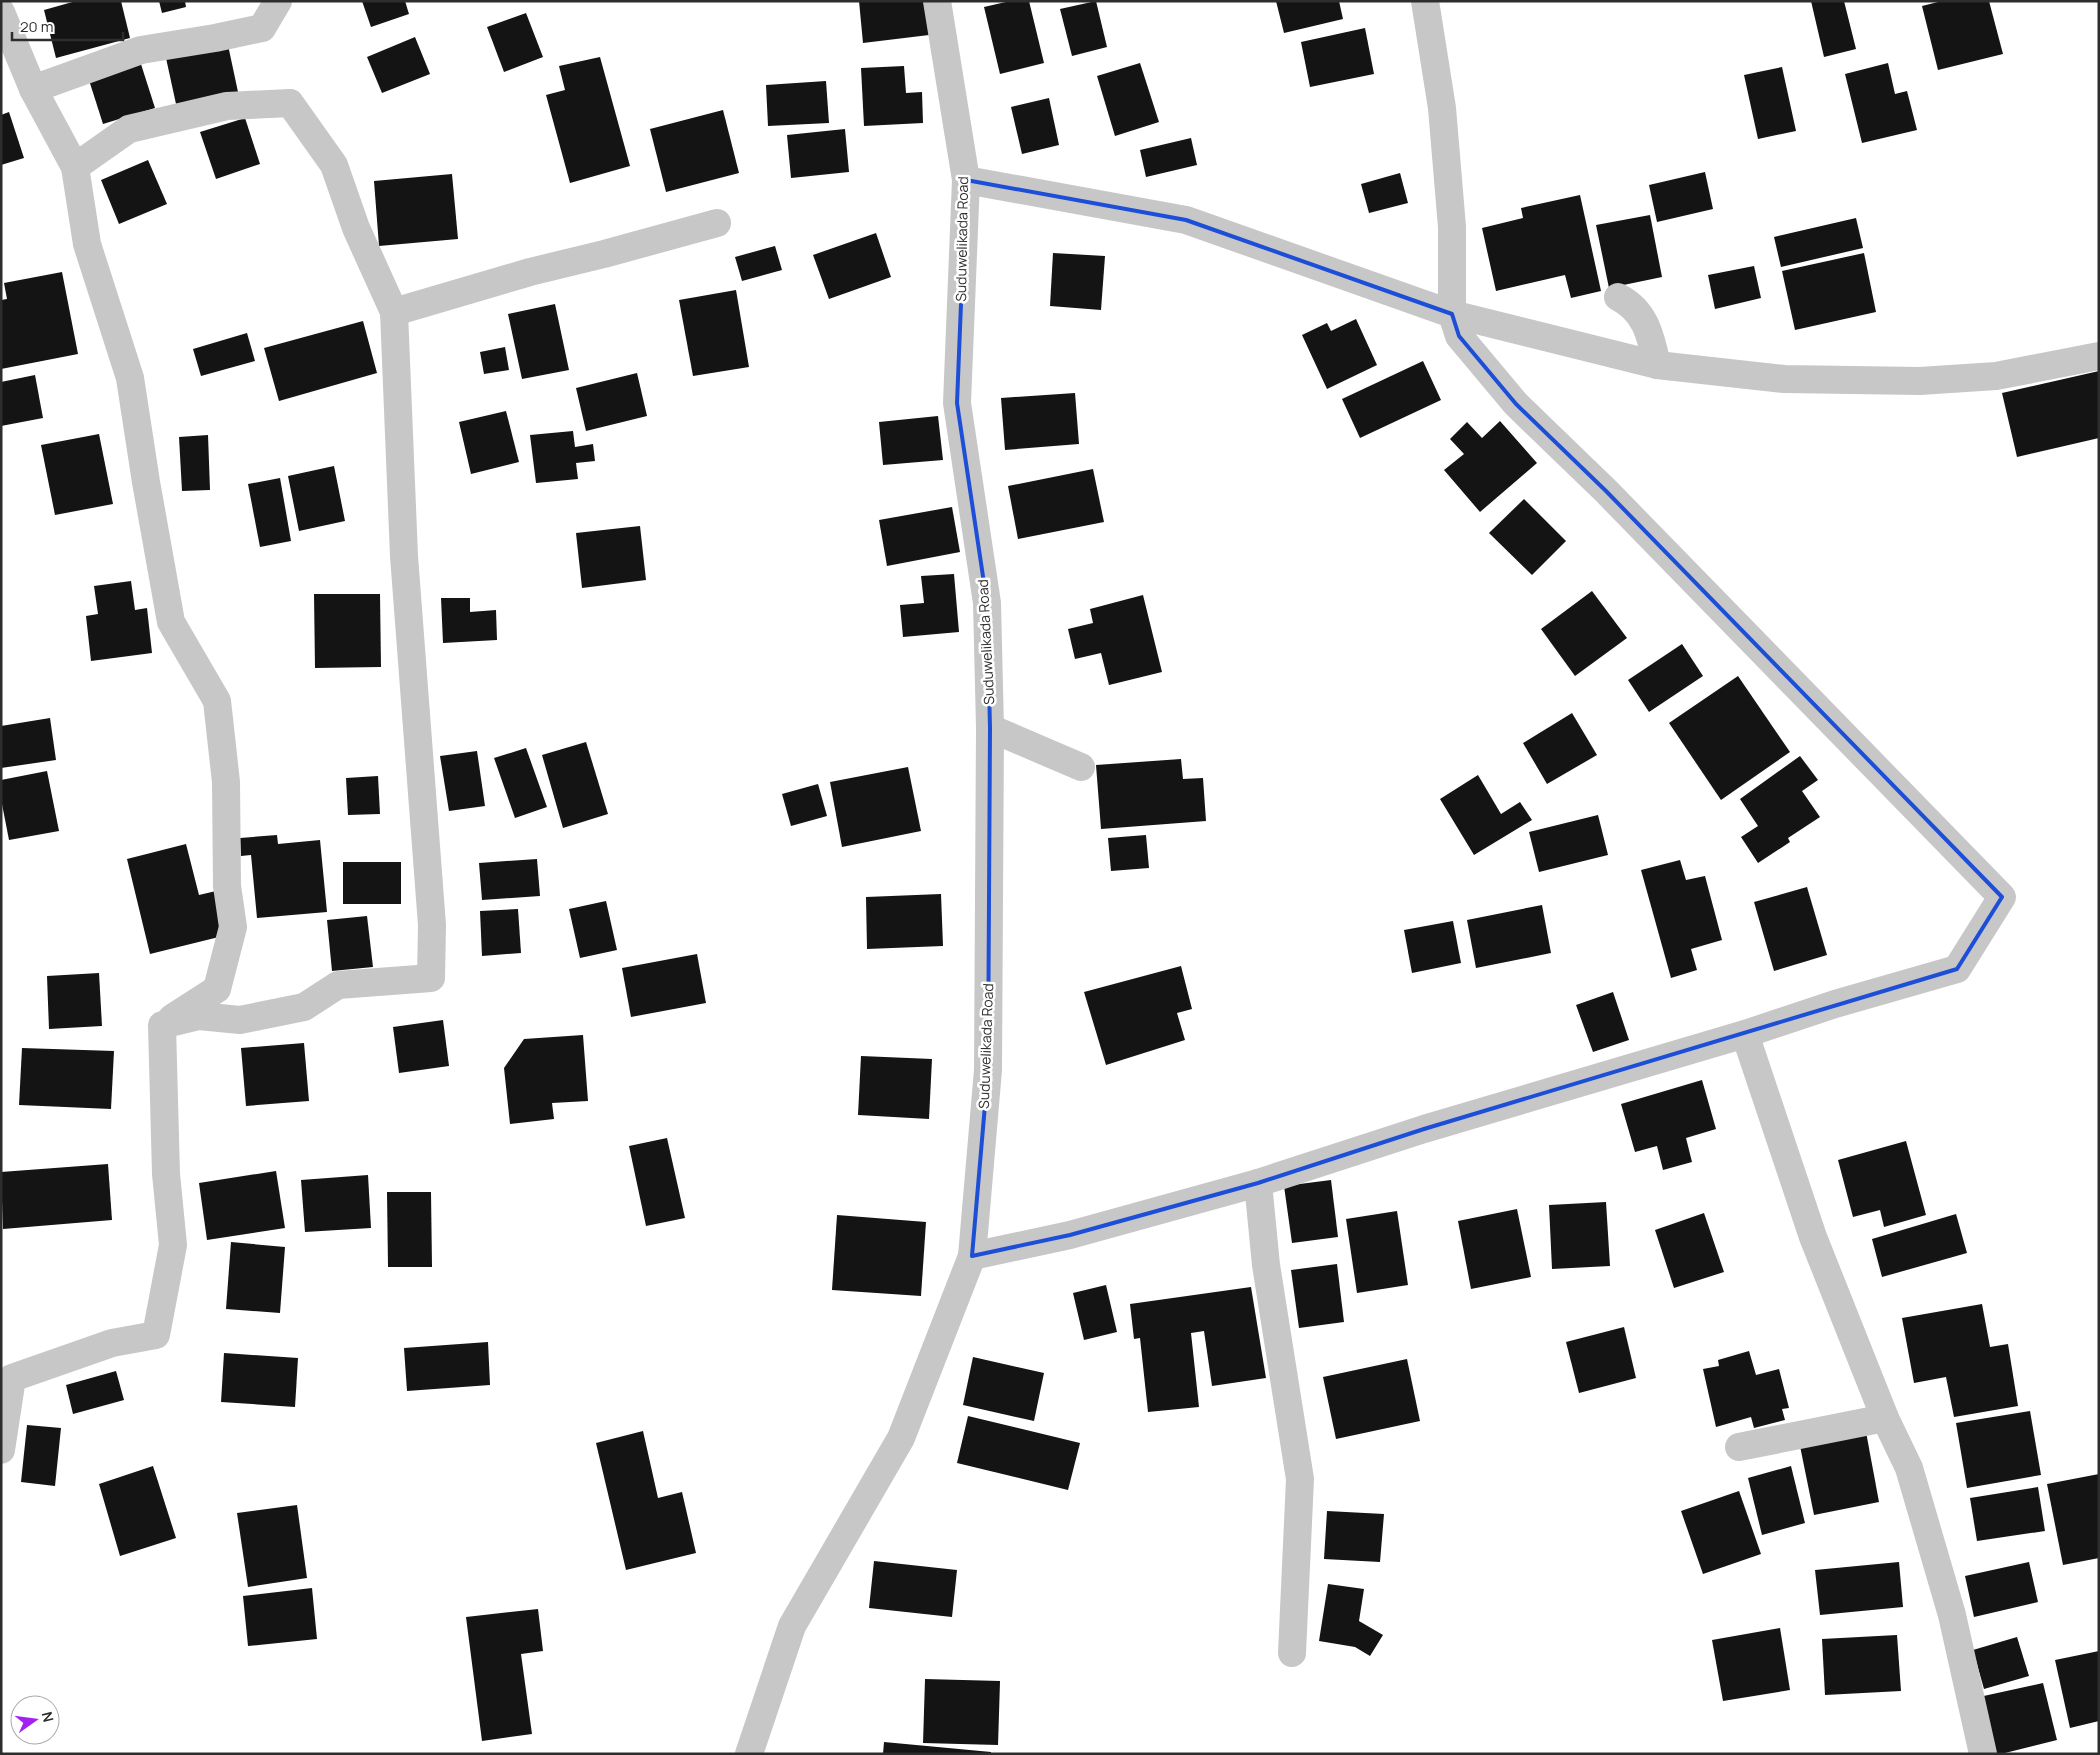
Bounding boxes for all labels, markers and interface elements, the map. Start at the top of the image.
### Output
scale bar [12,10,124,42]
text: 20 m [20,16,53,37]
street label: Suduwelikada Road [951,176,972,302]
street label: Suduwelikada Road [973,579,998,705]
street label: Suduwelikada Road [974,983,997,1109]
north arrow [10,1695,60,1745]
text: N [38,1710,59,1724]

